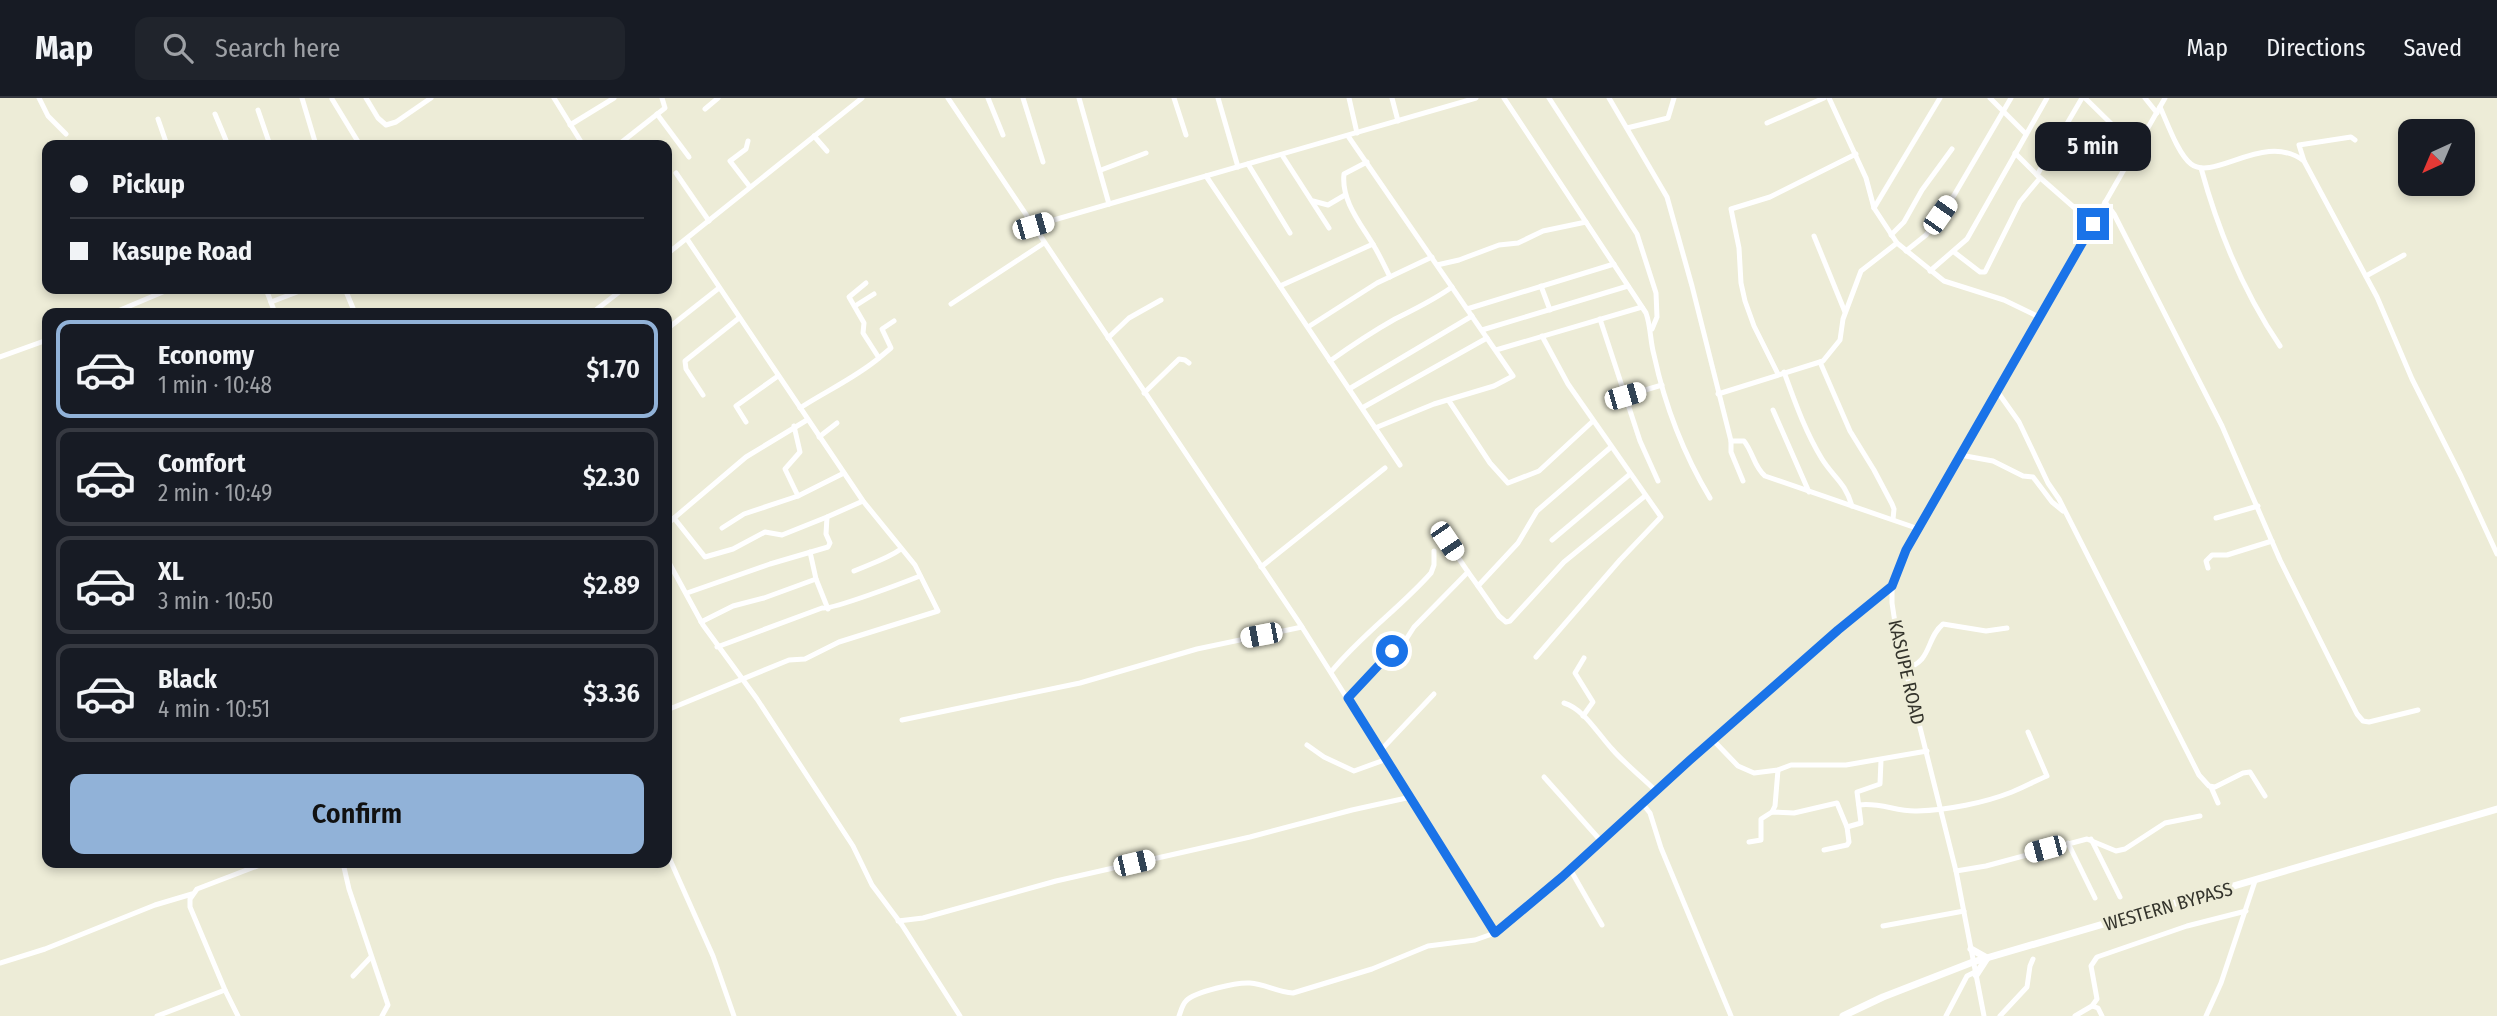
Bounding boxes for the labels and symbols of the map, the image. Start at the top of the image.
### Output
north arrow [2398,119,2474,196]
callout: 5 min [2035,122,2151,172]
car [1920,192,1961,238]
route end [2077,208,2109,240]
car [1010,210,1057,242]
car [1602,380,1649,412]
car [1427,518,1468,564]
street label: KASUPE ROAD [1883,617,1930,727]
car [1239,621,1284,649]
route start [1376,635,1408,667]
car [2022,833,2069,865]
car [1112,848,1157,878]
street label: WESTERN BYPASS [2101,877,2235,936]

